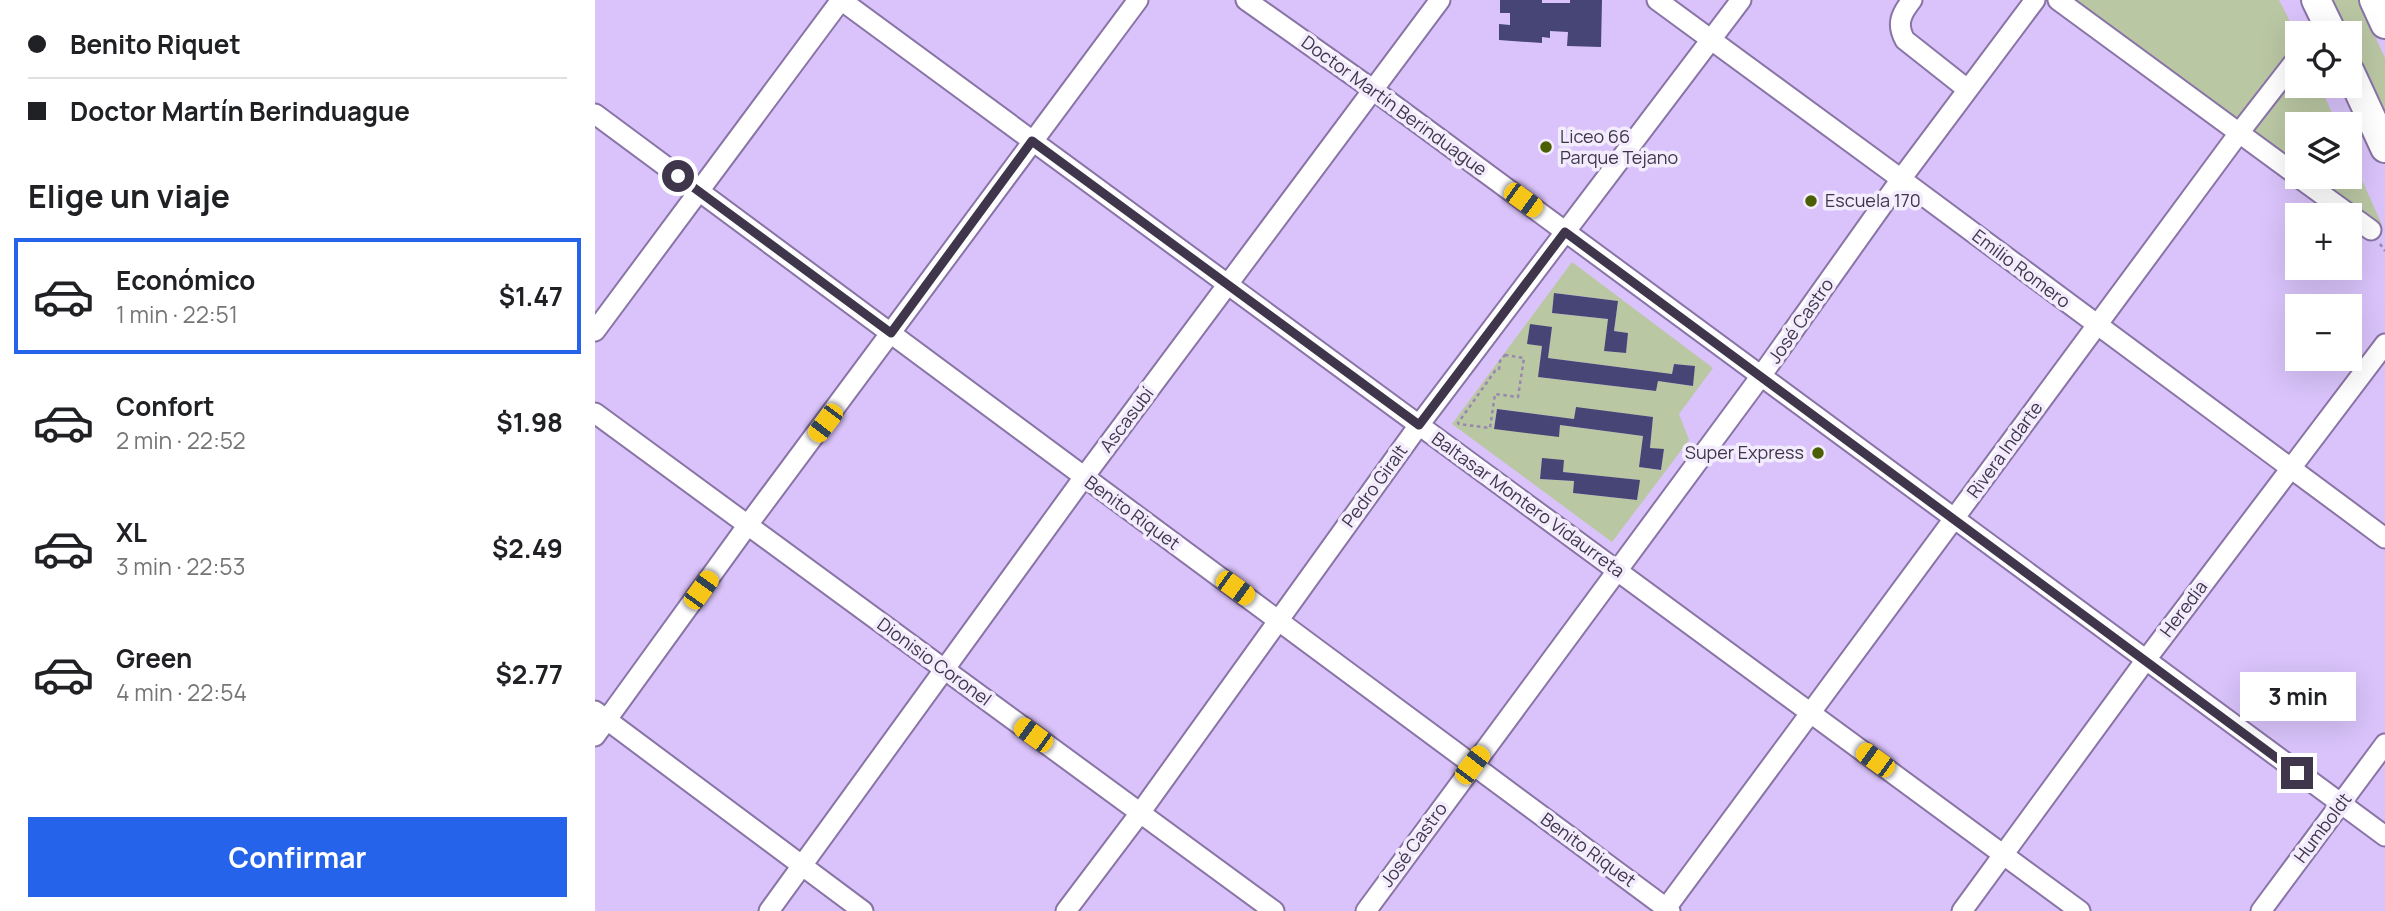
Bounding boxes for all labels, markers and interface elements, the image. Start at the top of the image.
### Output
map controls [2285,21,2362,371]
button: locate [2285,21,2362,98]
text: Benito Riquet [70,26,241,62]
street label: Doctor Martín Berinduague [1297,30,1492,181]
text: Doctor Martín Berinduague [70,93,410,129]
button: layers [2285,112,2362,189]
place label: Liceo 66 Parque Tejano [1560,124,1678,169]
marker: Liceo 66 Parque Tejano [1538,139,1554,155]
route start [662,160,694,192]
text: Elige un viaje [28,174,230,218]
car [1500,179,1547,221]
place label: Escuela 170 [1825,188,1921,212]
marker: Escuela 170 [1803,193,1819,209]
button: + [2285,203,2362,280]
street label: Emilio Romero [1968,223,2076,313]
text: Económico [116,262,255,298]
icon: car [32,265,95,328]
street label: José Castro [1762,273,1838,368]
text: $1.47 [499,278,563,314]
button: − [2285,294,2362,371]
text: 1 min · 22:51 [116,298,238,330]
street label: Ascasubí [1094,382,1159,457]
text: Confort [116,388,215,424]
icon: car [32,391,95,454]
street label: Rivera Indarte [1961,396,2047,503]
car [804,400,847,446]
text: $1.98 [496,404,563,440]
text: 2 min · 22:52 [116,424,246,456]
street label: Baltasar Montero Vidaurreta [1427,426,1630,582]
street label: Pedro Giralt [1336,439,1412,532]
place label: Super Express [1685,440,1804,464]
marker: Super Express [1810,445,1826,461]
street label: Benito Riquet [1080,470,1185,555]
text: XL [116,514,147,550]
icon: car [32,517,95,580]
text: $2.49 [492,530,563,566]
text: 3 min · 22:53 [116,550,245,582]
car [681,567,722,613]
car [1212,567,1259,609]
street label: Heredia [2154,575,2212,641]
street label: Dionisio Coronel [873,612,996,711]
text: Green [116,640,192,676]
icon: car [32,643,95,706]
text: $2.77 [495,656,563,692]
callout: 3 min [2239,672,2355,720]
text: 4 min · 22:54 [116,676,247,708]
text: 3 min [2268,680,2328,712]
car [1010,714,1057,756]
car [1852,739,1899,781]
car [1451,742,1494,788]
route end [2281,757,2313,789]
street label: Humboldt [2288,788,2356,867]
street label: José Castro [1374,797,1452,891]
street label: Benito Riquet [1536,807,1641,892]
button: Confirmar [28,817,567,897]

